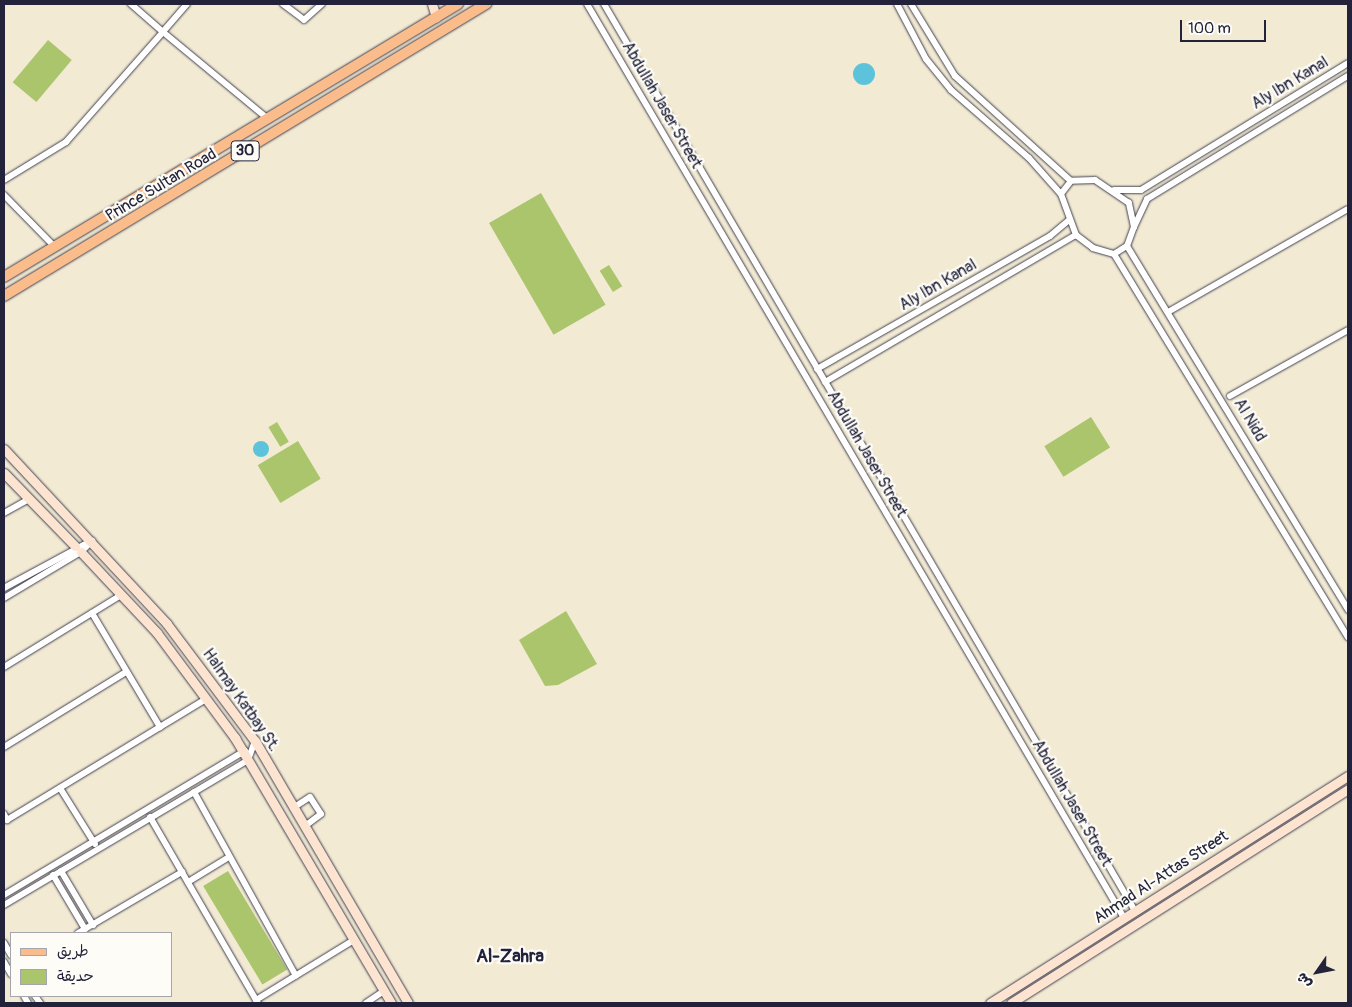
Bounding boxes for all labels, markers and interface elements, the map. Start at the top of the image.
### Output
scale bar [1182,10,1268,42]
text: 100 m [1188,19,1231,38]
street label: Abdullah Jaser Street [618,38,706,172]
street label: Aly Ibn Kanal [1248,53,1332,113]
road number: 30 [230,138,260,164]
street label: Prince Sultan Road [102,144,220,226]
street label: Aly Ibn Kanal [896,255,980,315]
street label: Abdullah Jaser Street [823,387,911,521]
street label: Al Nidd [1230,395,1270,445]
street label: Halmay Katbay St. [198,645,284,755]
street label: Abdullah Jaser Street [1028,736,1116,870]
street label: Ahmad Al-Attas Street [1090,826,1232,928]
legend [10,932,172,997]
text: طريق [57,942,89,961]
district label: Al-Zahra [476,946,544,968]
north arrow [1292,947,1342,997]
text: حديقة [57,967,94,986]
text: ش [1293,969,1315,992]

